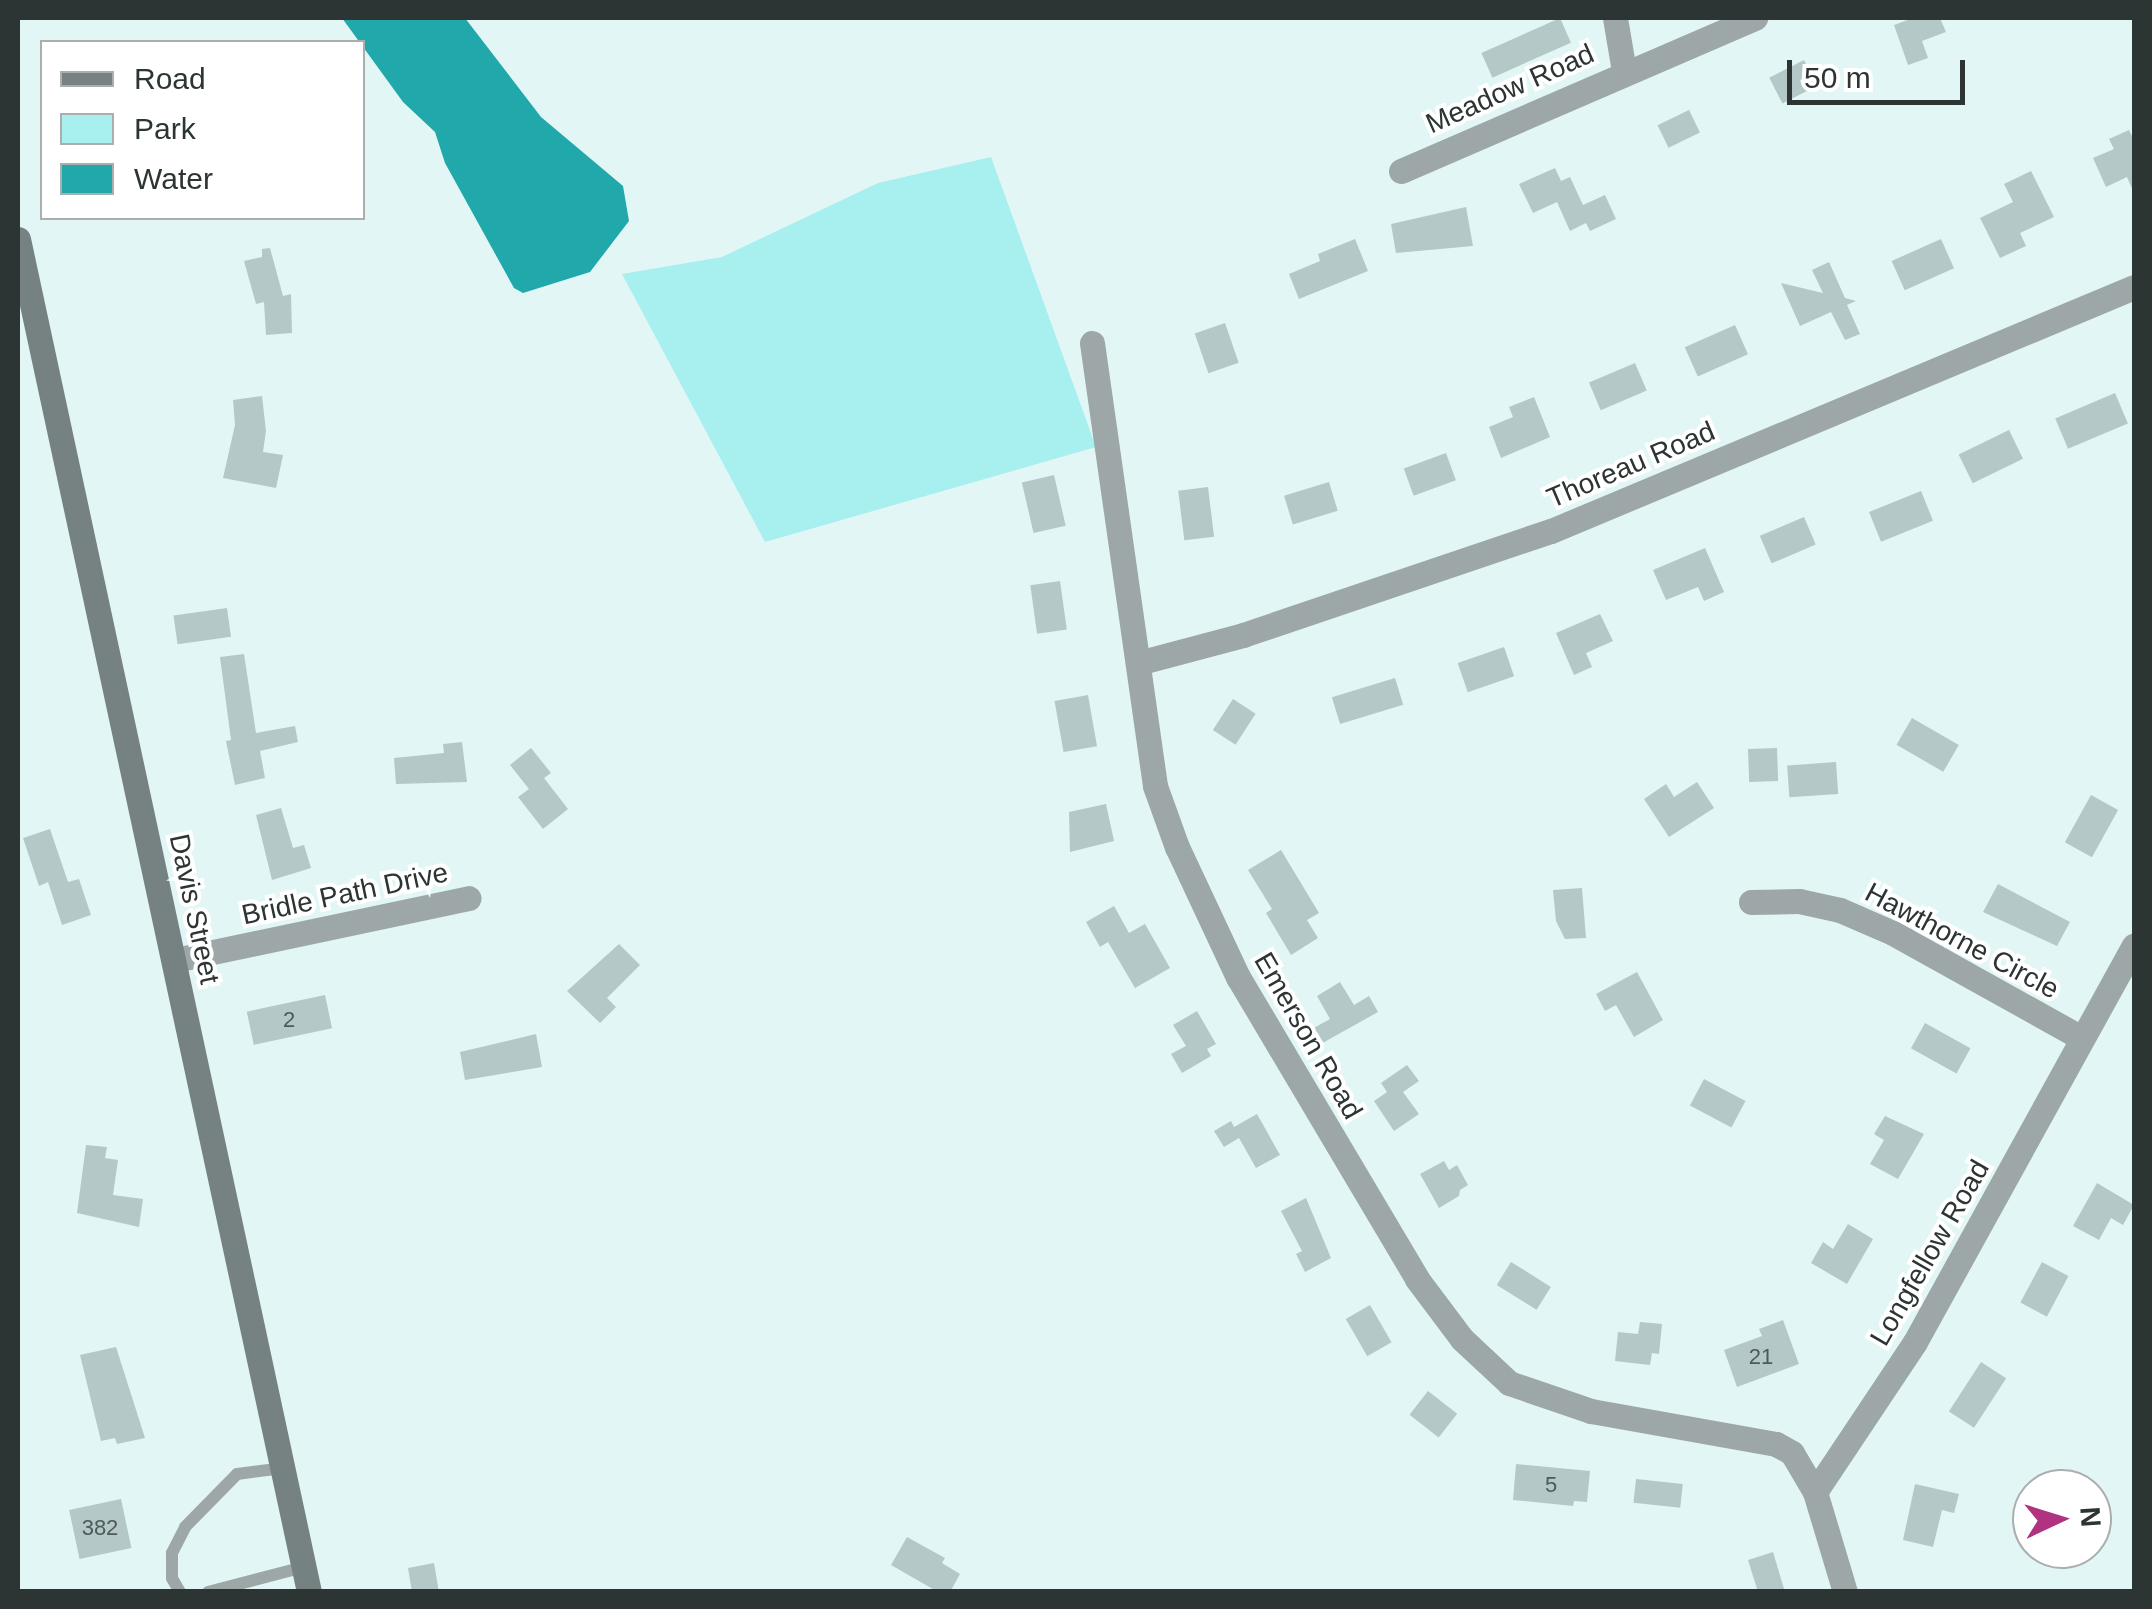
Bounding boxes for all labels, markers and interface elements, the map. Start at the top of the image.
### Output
street label: Meadow Road [1421,37,1599,141]
legend [40,40,365,220]
scale bar [1792,40,1970,102]
text: 50 m [1804,61,1871,94]
text: Road [134,62,206,95]
text: Park [134,112,196,145]
text: Water [134,162,213,195]
street label: Thoreau Road [1542,415,1720,515]
street label: Davis Street [162,831,226,987]
street label: Bridle Path Drive [239,856,451,932]
street label: Hawthorne Circle [1859,876,2065,1006]
street label: Emerson Road [1247,947,1369,1125]
house number: 2 [283,1007,295,1033]
street label: Longfellow Road [1863,1154,1997,1352]
house number: 21 [1749,1344,1773,1370]
north arrow [2012,1469,2112,1569]
house number: 5 [1545,1472,1557,1498]
text: N [2074,1506,2107,1528]
house number: 382 [82,1515,118,1541]

